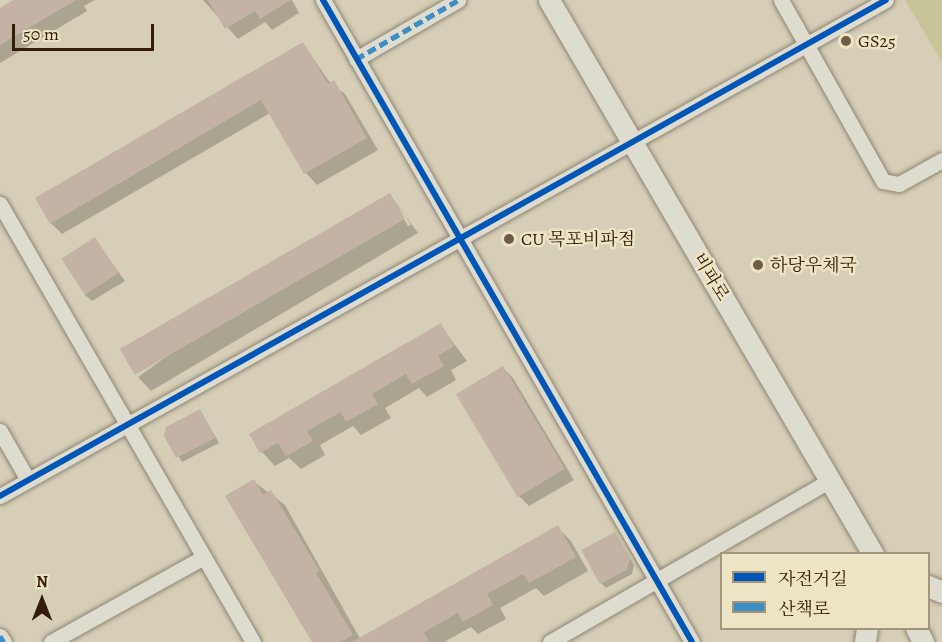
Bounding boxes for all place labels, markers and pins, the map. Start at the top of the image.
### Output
place label: GS25 [858,30,896,52]
marker: GS25 [839,34,853,48]
place label: CU 목포비파점 [521,228,635,250]
marker: CU 목포비파점 [502,232,516,246]
place label: 하당우체국 [770,254,857,276]
marker: 하당우체국 [751,258,765,272]

